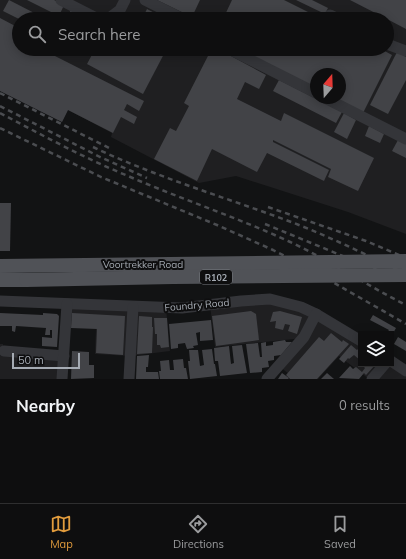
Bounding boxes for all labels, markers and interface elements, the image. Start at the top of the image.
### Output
search box [12,12,394,56]
icon: search [26,23,48,45]
text: Search here [58,25,140,44]
north arrow [310,68,346,104]
street label: Voortrekker Road [103,258,183,271]
road number: R102 [200,270,232,284]
street label: Foundry Road [164,296,230,314]
map controls [358,331,394,367]
button: layers [358,331,394,367]
scale bar [12,351,80,370]
text: 50 m [18,353,44,367]
text: Nearby [16,395,75,416]
text: 0 results [339,397,390,413]
tab: Map [50,513,73,551]
tab: Directions [173,513,224,551]
tab: Saved [324,513,356,551]

